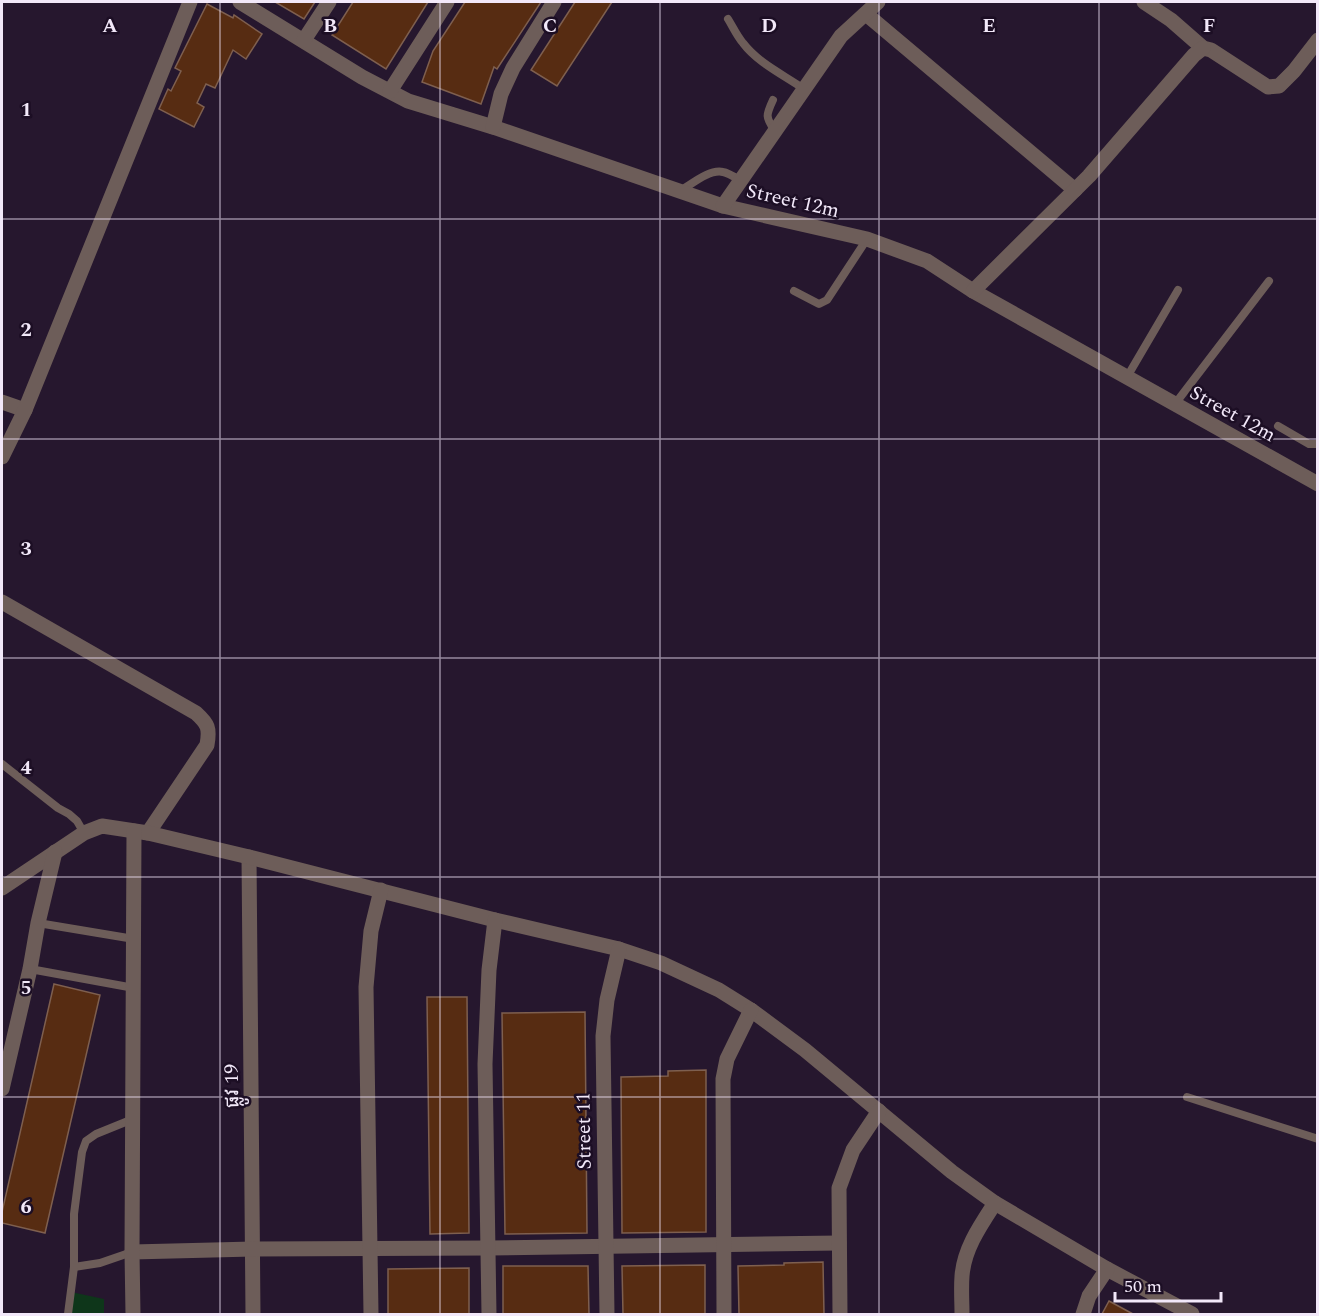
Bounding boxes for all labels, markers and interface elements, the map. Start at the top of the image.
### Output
text: A [102,11,118,41]
text: B [323,11,337,41]
text: C [543,11,557,41]
text: D [761,11,777,41]
text: E [982,11,996,41]
text: F [1203,11,1215,41]
text: 1 [20,95,32,125]
street label: Street 12m [743,176,842,226]
text: 2 [20,315,32,345]
street label: Street 12m [1184,378,1281,450]
text: 3 [20,534,32,564]
text: 4 [20,753,32,783]
text: 5 [20,973,32,1003]
street label: ផ្លូវ 19 [217,1064,250,1108]
street label: Street 11 [568,1092,600,1170]
text: 6 [20,1192,32,1222]
scale bar [1115,1265,1222,1303]
text: 50 m [1124,1273,1162,1300]

